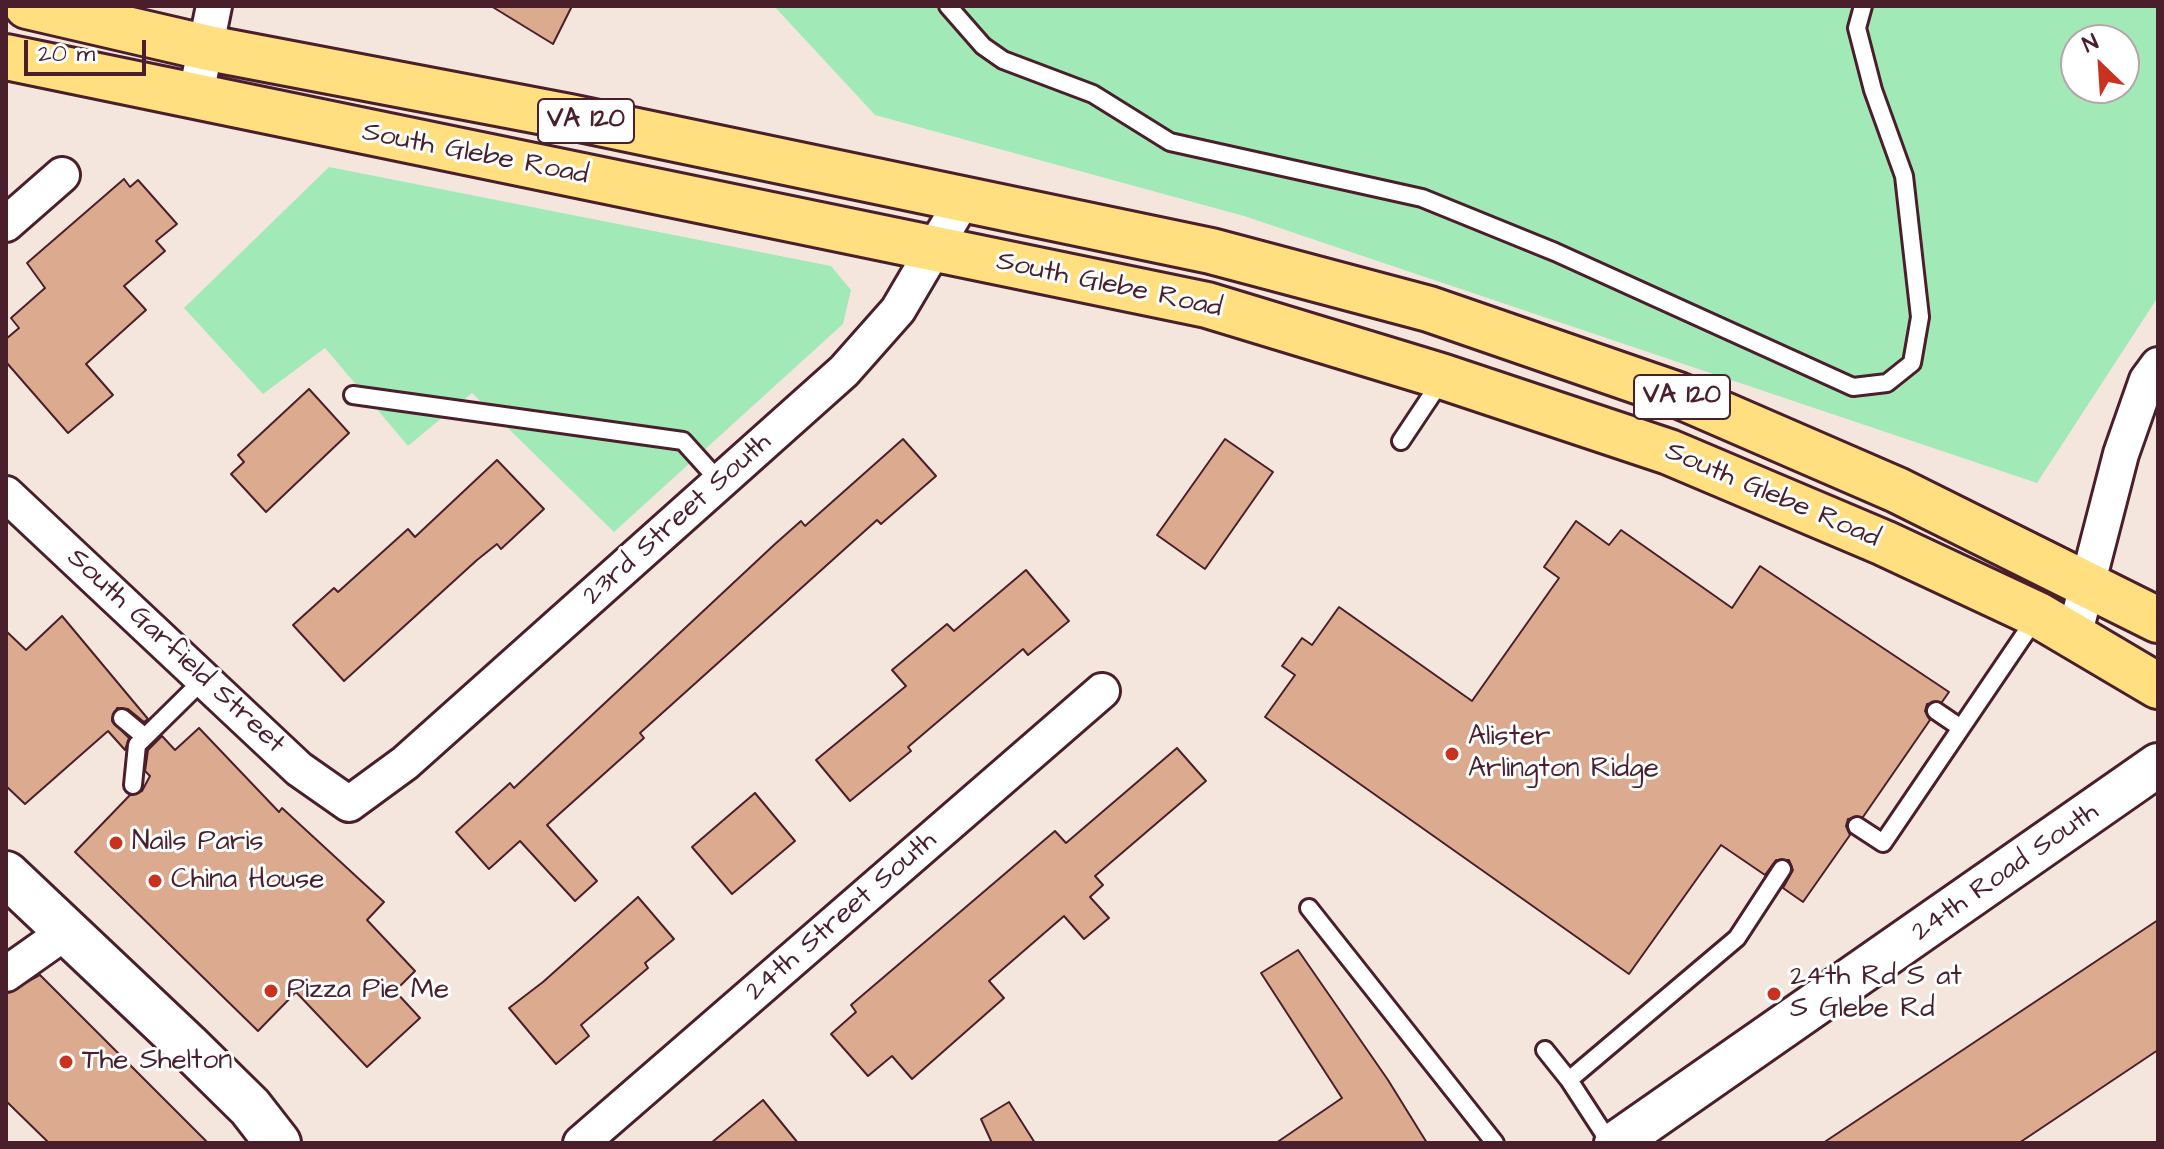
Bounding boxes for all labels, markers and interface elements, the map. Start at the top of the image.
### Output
scale bar [28,24,150,74]
north arrow [2060,24,2140,104]
text: N [2078,27,2103,61]
text: 20 m [38,37,95,71]
road number: VA 120 [538,99,634,143]
street label: South Glebe Road [359,117,591,193]
street label: South Glebe Road [993,246,1225,326]
road number: VA 120 [1634,375,1730,419]
street label: 23rd Street South [577,427,779,613]
street label: South Glebe Road [1660,436,1884,556]
street label: South Garfield Street [59,542,291,762]
place label: Alister Arlington Ridge [1468,721,1659,787]
marker: Alister Arlington Ridge [1443,745,1461,763]
street label: 24th Road South [1906,796,2106,950]
street label: 24th Street South [740,825,944,1009]
place label: Nails Paris [132,826,264,860]
marker: Nails Paris [107,834,125,852]
place label: China House [171,864,325,898]
marker: China House [146,872,164,890]
place label: 24th Rd S at S Glebe Rd [1790,961,1962,1027]
place label: Pizza Pie Me [287,974,449,1008]
marker: Pizza Pie Me [262,982,280,1000]
marker: 24th Rd S at S Glebe Rd [1765,985,1783,1003]
place label: The Shelton [82,1045,232,1079]
marker: The Shelton [57,1053,75,1071]

